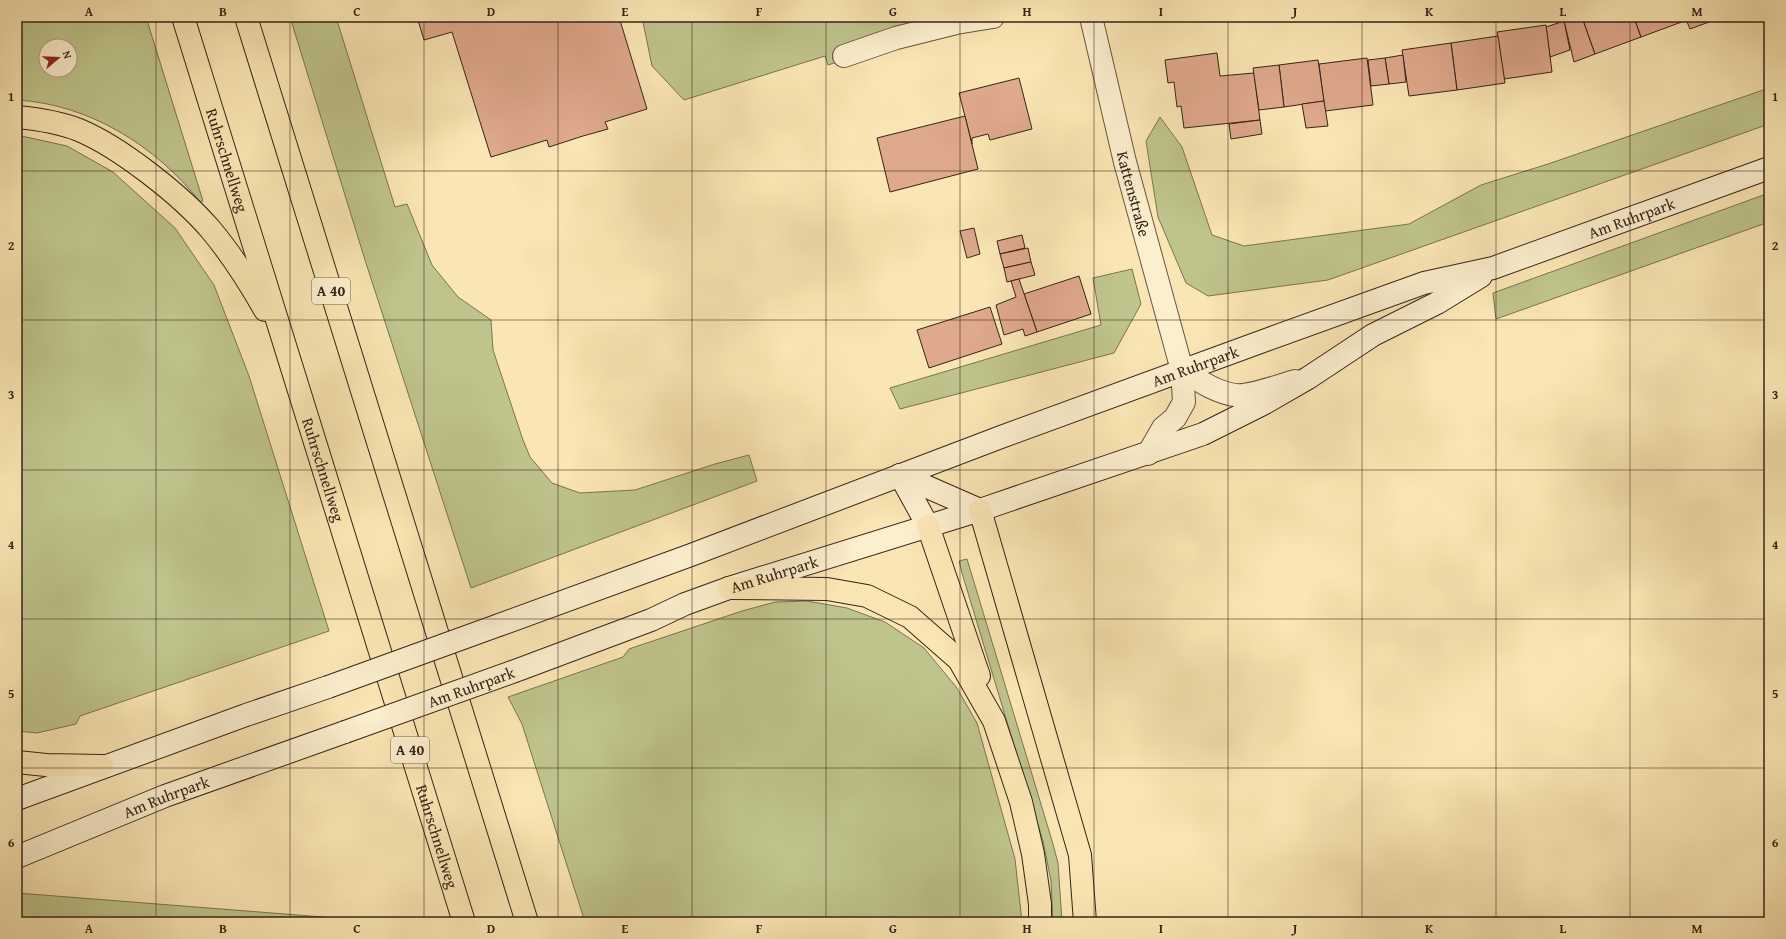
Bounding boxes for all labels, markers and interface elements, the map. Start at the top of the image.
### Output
text: A [85,2,94,21]
text: B [219,2,227,21]
text: C [353,2,361,21]
text: D [487,2,495,21]
text: E [622,2,629,21]
text: F [756,2,763,21]
text: G [889,2,897,21]
text: H [1022,2,1032,21]
text: I [1159,2,1163,21]
text: J [1291,2,1298,21]
text: K [1425,2,1434,21]
text: L [1560,2,1567,21]
text: M [1691,2,1703,21]
north arrow [38,38,78,78]
text: N [59,49,76,61]
text: 1 [8,87,14,106]
text: 1 [1772,87,1778,106]
street label: Ruhrschnellweg [200,105,255,215]
street label: Kattenstraße [1111,149,1157,239]
street label: Am Ruhrpark [1585,191,1679,245]
text: 2 [8,236,15,255]
text: 2 [1772,236,1779,255]
road number: A 40 [312,278,350,304]
street label: Am Ruhrpark [1149,339,1243,393]
text: 3 [8,385,14,404]
text: 3 [1772,385,1778,404]
street label: Ruhrschnellweg [296,415,351,525]
text: 4 [8,535,15,554]
text: 4 [1772,535,1779,554]
street label: Am Ruhrpark [727,549,822,599]
street label: Am Ruhrpark [424,660,519,713]
text: 5 [8,684,15,703]
text: 5 [1772,684,1779,703]
road number: A 40 [391,737,429,763]
street label: Am Ruhrpark [119,769,213,824]
street label: Ruhrschnellweg [410,781,465,891]
text: 6 [8,833,15,852]
text: 6 [1772,833,1779,852]
text: A [85,919,94,938]
text: B [219,919,227,938]
text: C [353,919,361,938]
text: D [487,919,495,938]
text: E [622,919,629,938]
text: F [756,919,763,938]
text: G [889,919,897,938]
text: H [1022,919,1032,938]
text: I [1159,919,1163,938]
text: J [1291,919,1298,938]
text: K [1425,919,1434,938]
text: L [1560,919,1567,938]
text: M [1691,919,1703,938]

